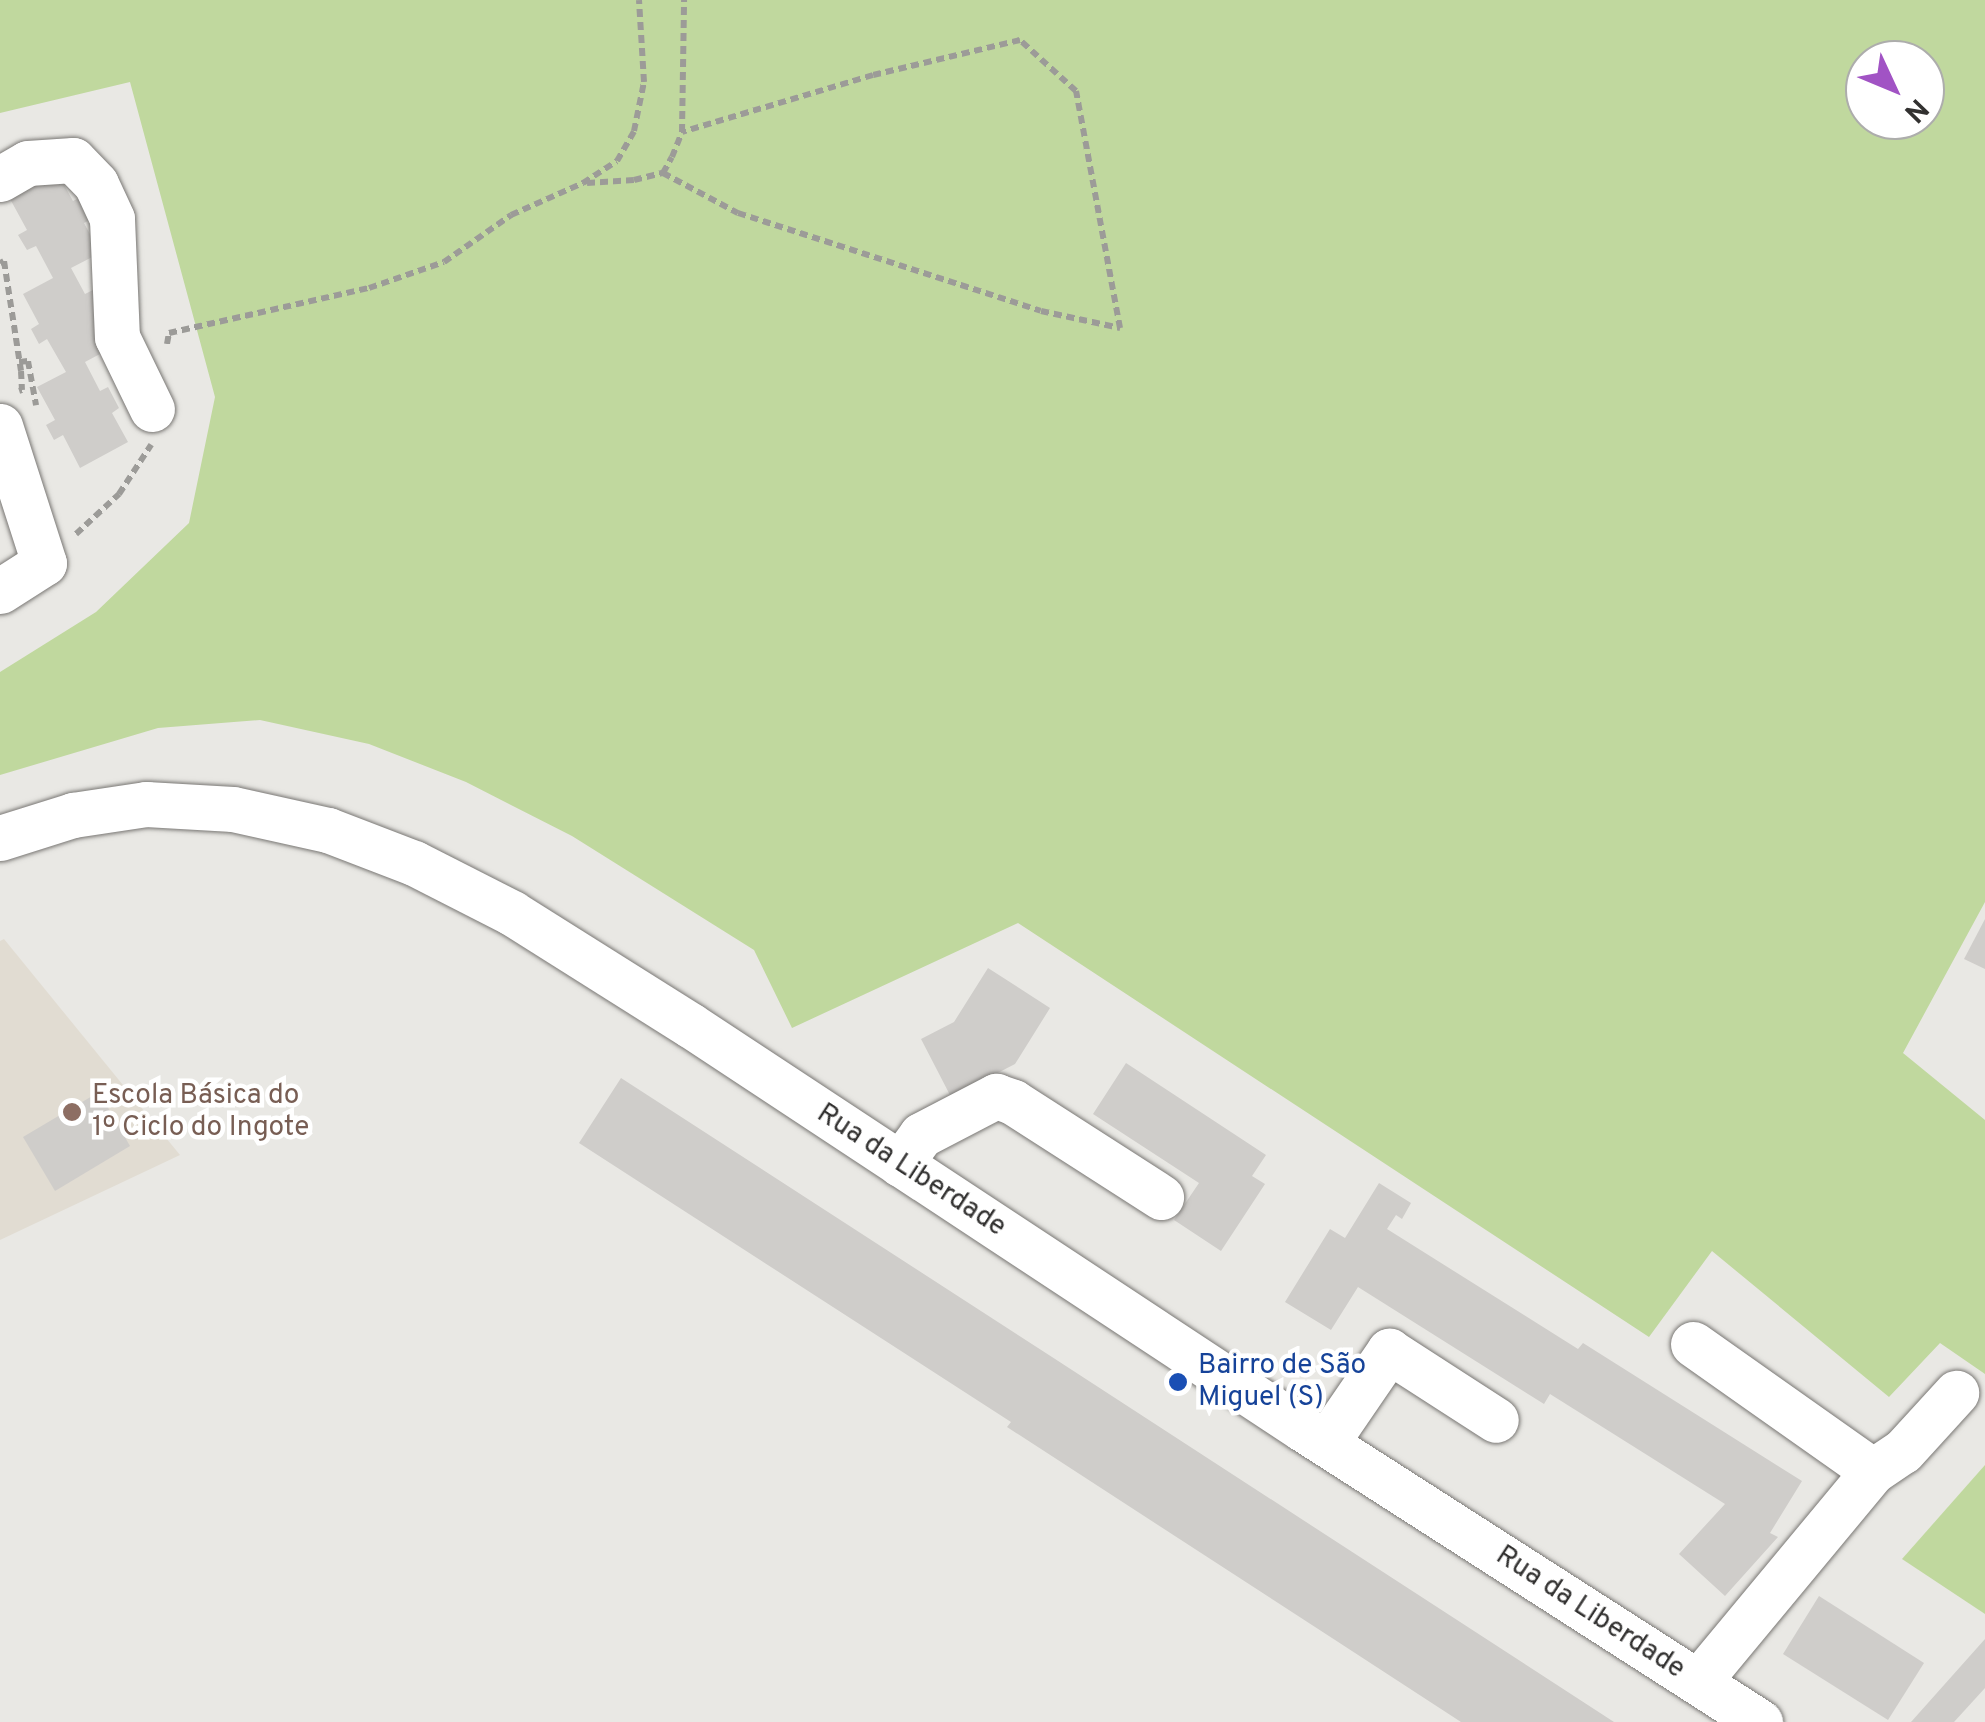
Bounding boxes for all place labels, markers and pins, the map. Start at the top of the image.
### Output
place label: Escola Básica do 1º Ciclo do Ingote [92,1079,309,1145]
marker: Escola Básica do 1º Ciclo do Ingote [61,1101,83,1123]
place label: Bairro de São Miguel (S) [1198,1349,1366,1415]
marker: Bairro de São Miguel (S) [1167,1371,1189,1393]

